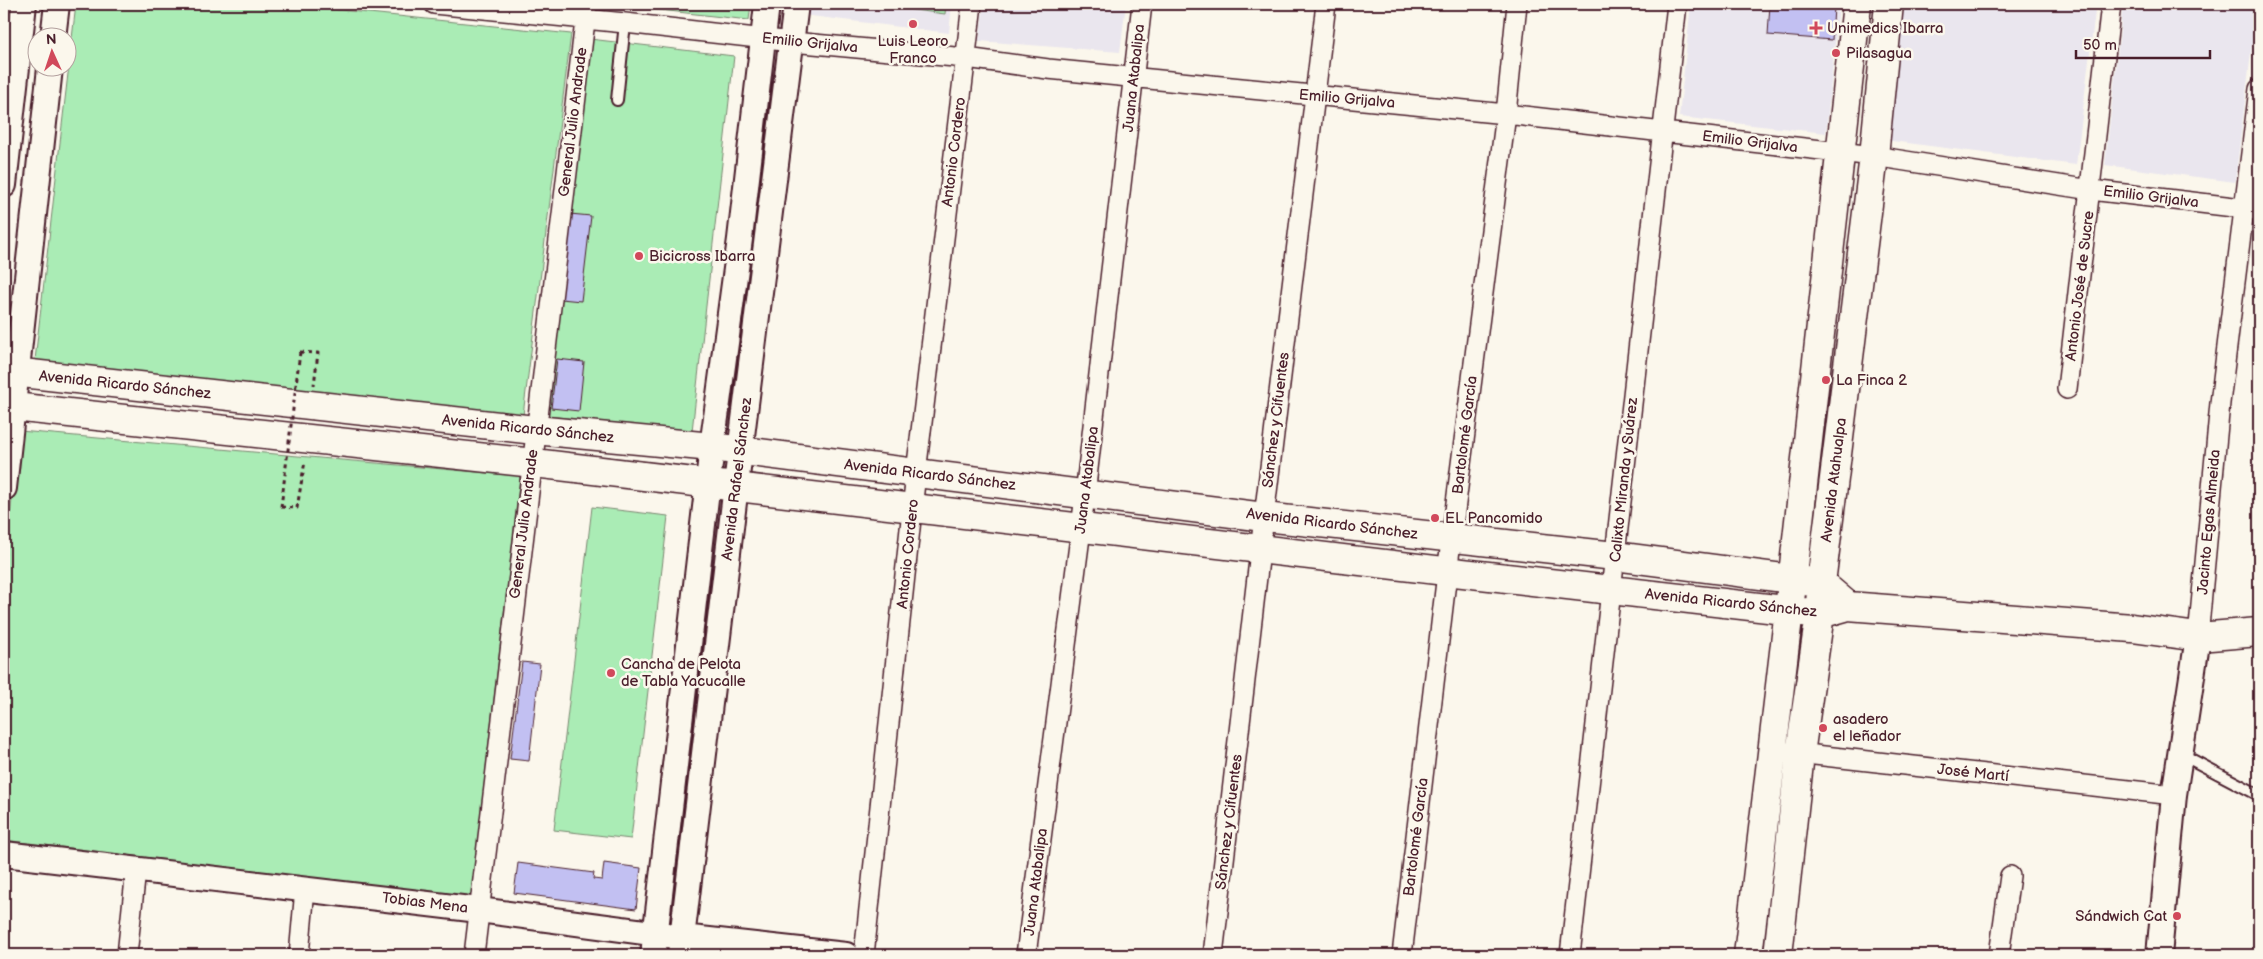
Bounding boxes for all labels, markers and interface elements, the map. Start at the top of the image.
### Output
marker: Luis Leoro Franco [907,18,919,30]
place label: Unimedics Ibarra [1827,19,1943,38]
marker: Unimedics Ibarra [1809,21,1823,35]
street label: Juana Atabalipa [1119,23,1149,133]
north arrow [28,28,78,78]
scale bar [2076,28,2209,60]
street label: Emilio Grijalva [761,29,859,57]
text: N [46,31,57,48]
place label: Luis Leoro Franco [877,32,949,68]
text: 50 m [2083,36,2117,55]
place label: Pilasagua [1846,44,1912,63]
street label: General Julio Andrade [554,46,592,198]
marker: Pilasagua [1830,47,1842,59]
street label: Emilio Grijalva [1298,85,1396,113]
street label: Antonio Cordero [938,96,970,208]
street label: Emilio Grijalva [1701,127,1799,157]
street label: Emilio Grijalva [2102,182,2200,212]
street label: Antonio José de Sucre [2061,210,2099,362]
place label: Bicicross Ibarra [649,247,755,266]
marker: Bicicross Ibarra [633,250,645,262]
street label: Sánchez y Cifuentes [1258,351,1294,489]
street label: Avenida Ricardo Sánchez [38,367,213,404]
place label: La Finca 2 [1836,371,1907,390]
marker: La Finca 2 [1820,374,1832,386]
street label: Bartolomé García [1448,375,1482,495]
street label: Avenida Rafael Sánchez [718,396,757,561]
street label: Calixto Miranda y Suárez [1606,396,1642,563]
street label: Avenida Ricardo Sánchez [441,411,616,448]
street label: Avenida Atahualpa [1817,417,1851,543]
street label: Juana Atabalipa [1071,425,1103,535]
street label: General Julio Andrade [505,448,543,600]
street label: Jacinto Egas Almeida [2193,449,2225,595]
street label: Avenida Ricardo Sánchez [843,455,1018,495]
street label: Antonio Cordero [893,498,923,610]
street label: Avenida Ricardo Sánchez [1245,504,1420,544]
place label: EL Pancomido [1445,509,1543,528]
marker: EL Pancomido [1429,512,1441,524]
street label: Avenida Ricardo Sánchez [1644,585,1819,622]
place label: Cancha de Pelota de Tabla Yacucalle [621,655,746,691]
marker: Cancha de Pelota de Tabla Yacucalle [605,667,617,679]
place label: asadero el leñador [1833,710,1902,746]
marker: asadero el leñador [1817,722,1829,734]
street label: Sánchez y Cifuentes [1211,753,1247,891]
street label: José Martí [1936,760,2010,786]
street label: Bartolomé García [1399,777,1433,897]
street label: Juana Atabalipa [1020,827,1052,937]
street label: Tobias Mena [381,888,469,918]
place label: Sándwich Cat [2075,907,2167,926]
marker: Sándwich Cat [2171,910,2183,922]

